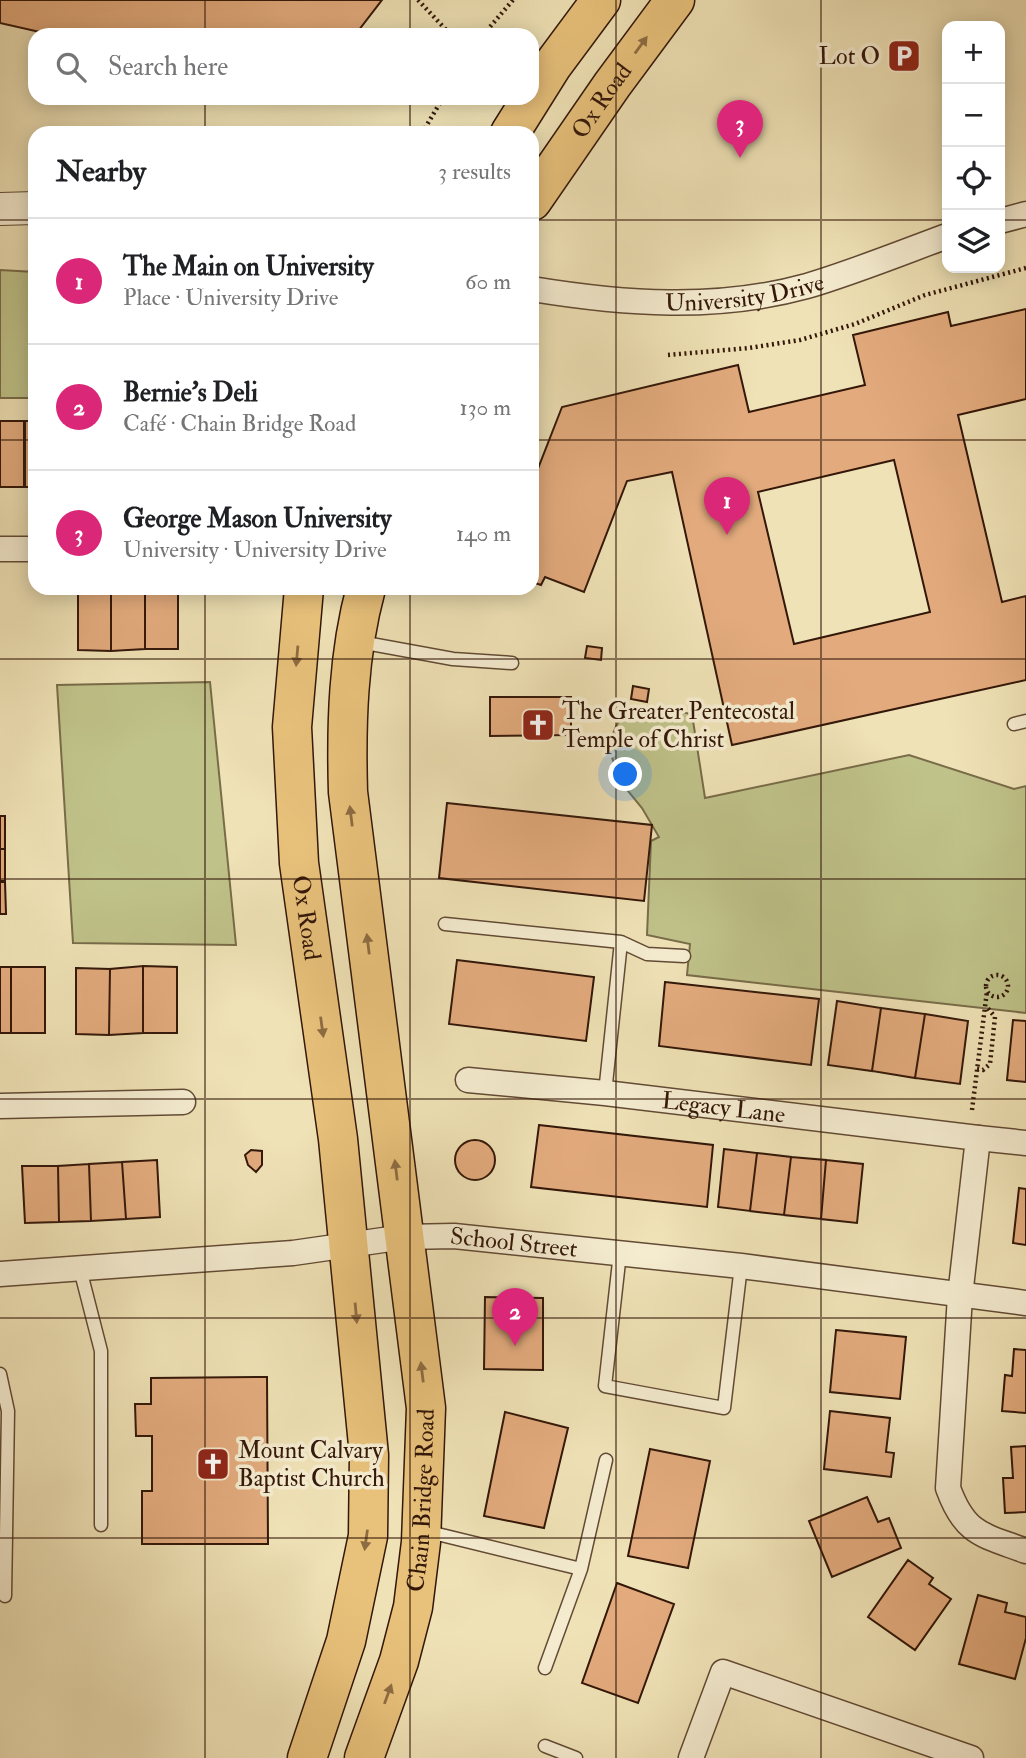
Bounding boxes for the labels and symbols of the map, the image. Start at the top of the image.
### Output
one-way arrow [634,35,648,54]
parking icon: Lot O [885,37,923,75]
place label: Lot O [819,41,880,72]
street label: Ox Road [564,56,639,145]
pin: 3 [717,100,763,158]
street label: University Drive [665,266,828,318]
pin: 1 [704,477,750,535]
one-way arrow [291,645,302,667]
place label: The Greater Pentecostal Temple of Christ [562,696,795,755]
church icon: The Greater Pentecostal Temple of Christ [519,706,557,744]
your location [608,757,642,791]
one-way arrow [346,805,357,827]
street label: Ox Road [285,873,328,962]
one-way arrow [362,933,373,955]
one-way arrow [317,1016,328,1038]
street label: Legacy Lane [660,1084,787,1130]
one-way arrow [390,1158,401,1180]
street label: School Street [449,1220,579,1264]
pin: 2 [492,1288,538,1346]
one-way arrow [351,1302,362,1324]
one-way arrow [416,1361,427,1383]
street label: Chain Bridge Road [399,1408,441,1594]
place label: Mount Calvary Baptist Church [238,1435,385,1494]
church icon: Mount Calvary Baptist Church [194,1445,232,1483]
one-way arrow [361,1529,372,1551]
one-way arrow [382,1684,393,1705]

